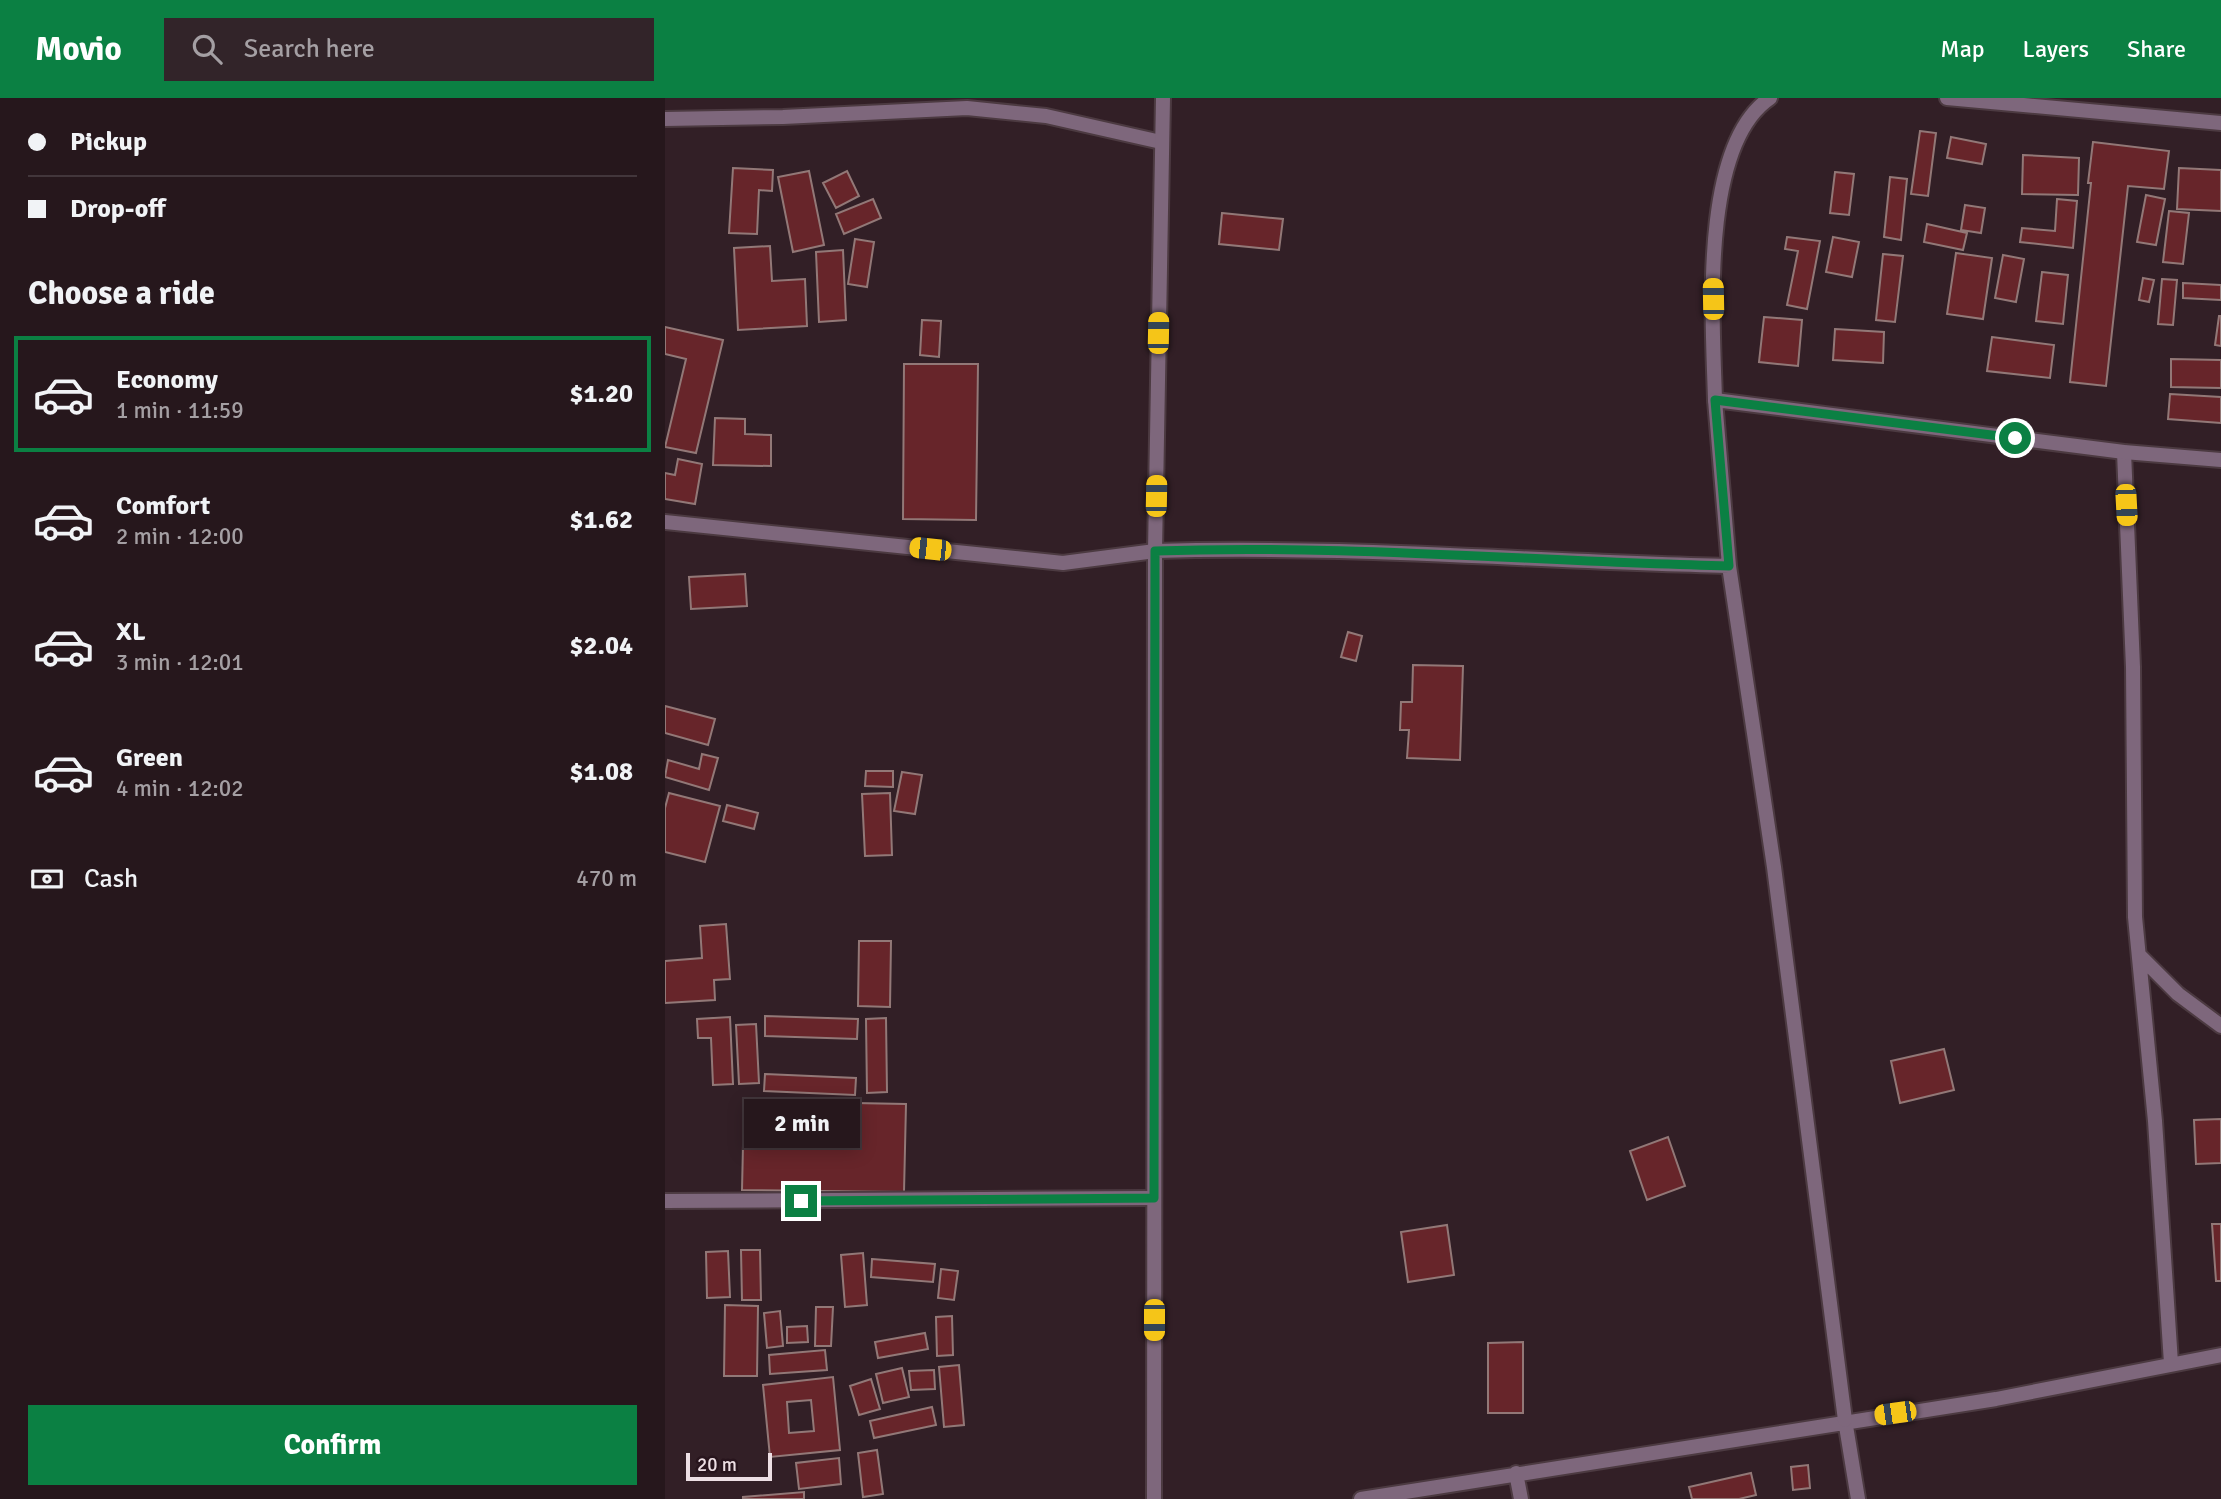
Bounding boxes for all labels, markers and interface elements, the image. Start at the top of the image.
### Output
search box [164,18,654,81]
text: Movio [35,29,122,70]
icon: search [188,30,226,68]
text: Search here [244,33,375,65]
text: Map [1940,34,1985,64]
text: Layers [2023,34,2089,64]
text: Share [2127,34,2186,64]
text: Pickup [70,126,147,158]
text: Drop-off [70,193,166,225]
text: Choose a ride [28,274,215,313]
car [1703,278,1724,320]
car [1148,312,1169,354]
icon: car [32,363,95,426]
text: Economy [116,364,218,396]
text: $1.20 [569,378,633,410]
text: 1 min · 11:59 [116,396,244,425]
route start [1999,422,2031,454]
car [1146,475,1167,517]
car [2115,483,2138,527]
icon: car [32,489,95,552]
text: Comfort [116,490,210,522]
text: $1.62 [569,504,633,536]
text: 2 min · 12:00 [116,522,244,551]
car [909,536,952,562]
icon: car [32,615,95,678]
text: XL [116,616,146,648]
text: $2.04 [569,630,633,662]
text: 3 min · 12:01 [116,648,244,677]
icon: car [32,741,95,804]
text: Green [116,742,183,774]
text: $1.08 [569,756,633,788]
text: 4 min · 12:02 [116,774,244,803]
icon: cash [28,860,66,898]
text: Cash [84,863,138,895]
text: 470 m [576,864,637,893]
callout: 2 min [743,1100,859,1148]
text: 2 min [774,1109,830,1138]
route end [785,1185,817,1217]
car [1144,1299,1165,1341]
car [1873,1400,1918,1426]
button: Confirm [28,1405,637,1485]
scale bar [686,1450,772,1482]
text: 20 m [697,1453,737,1477]

